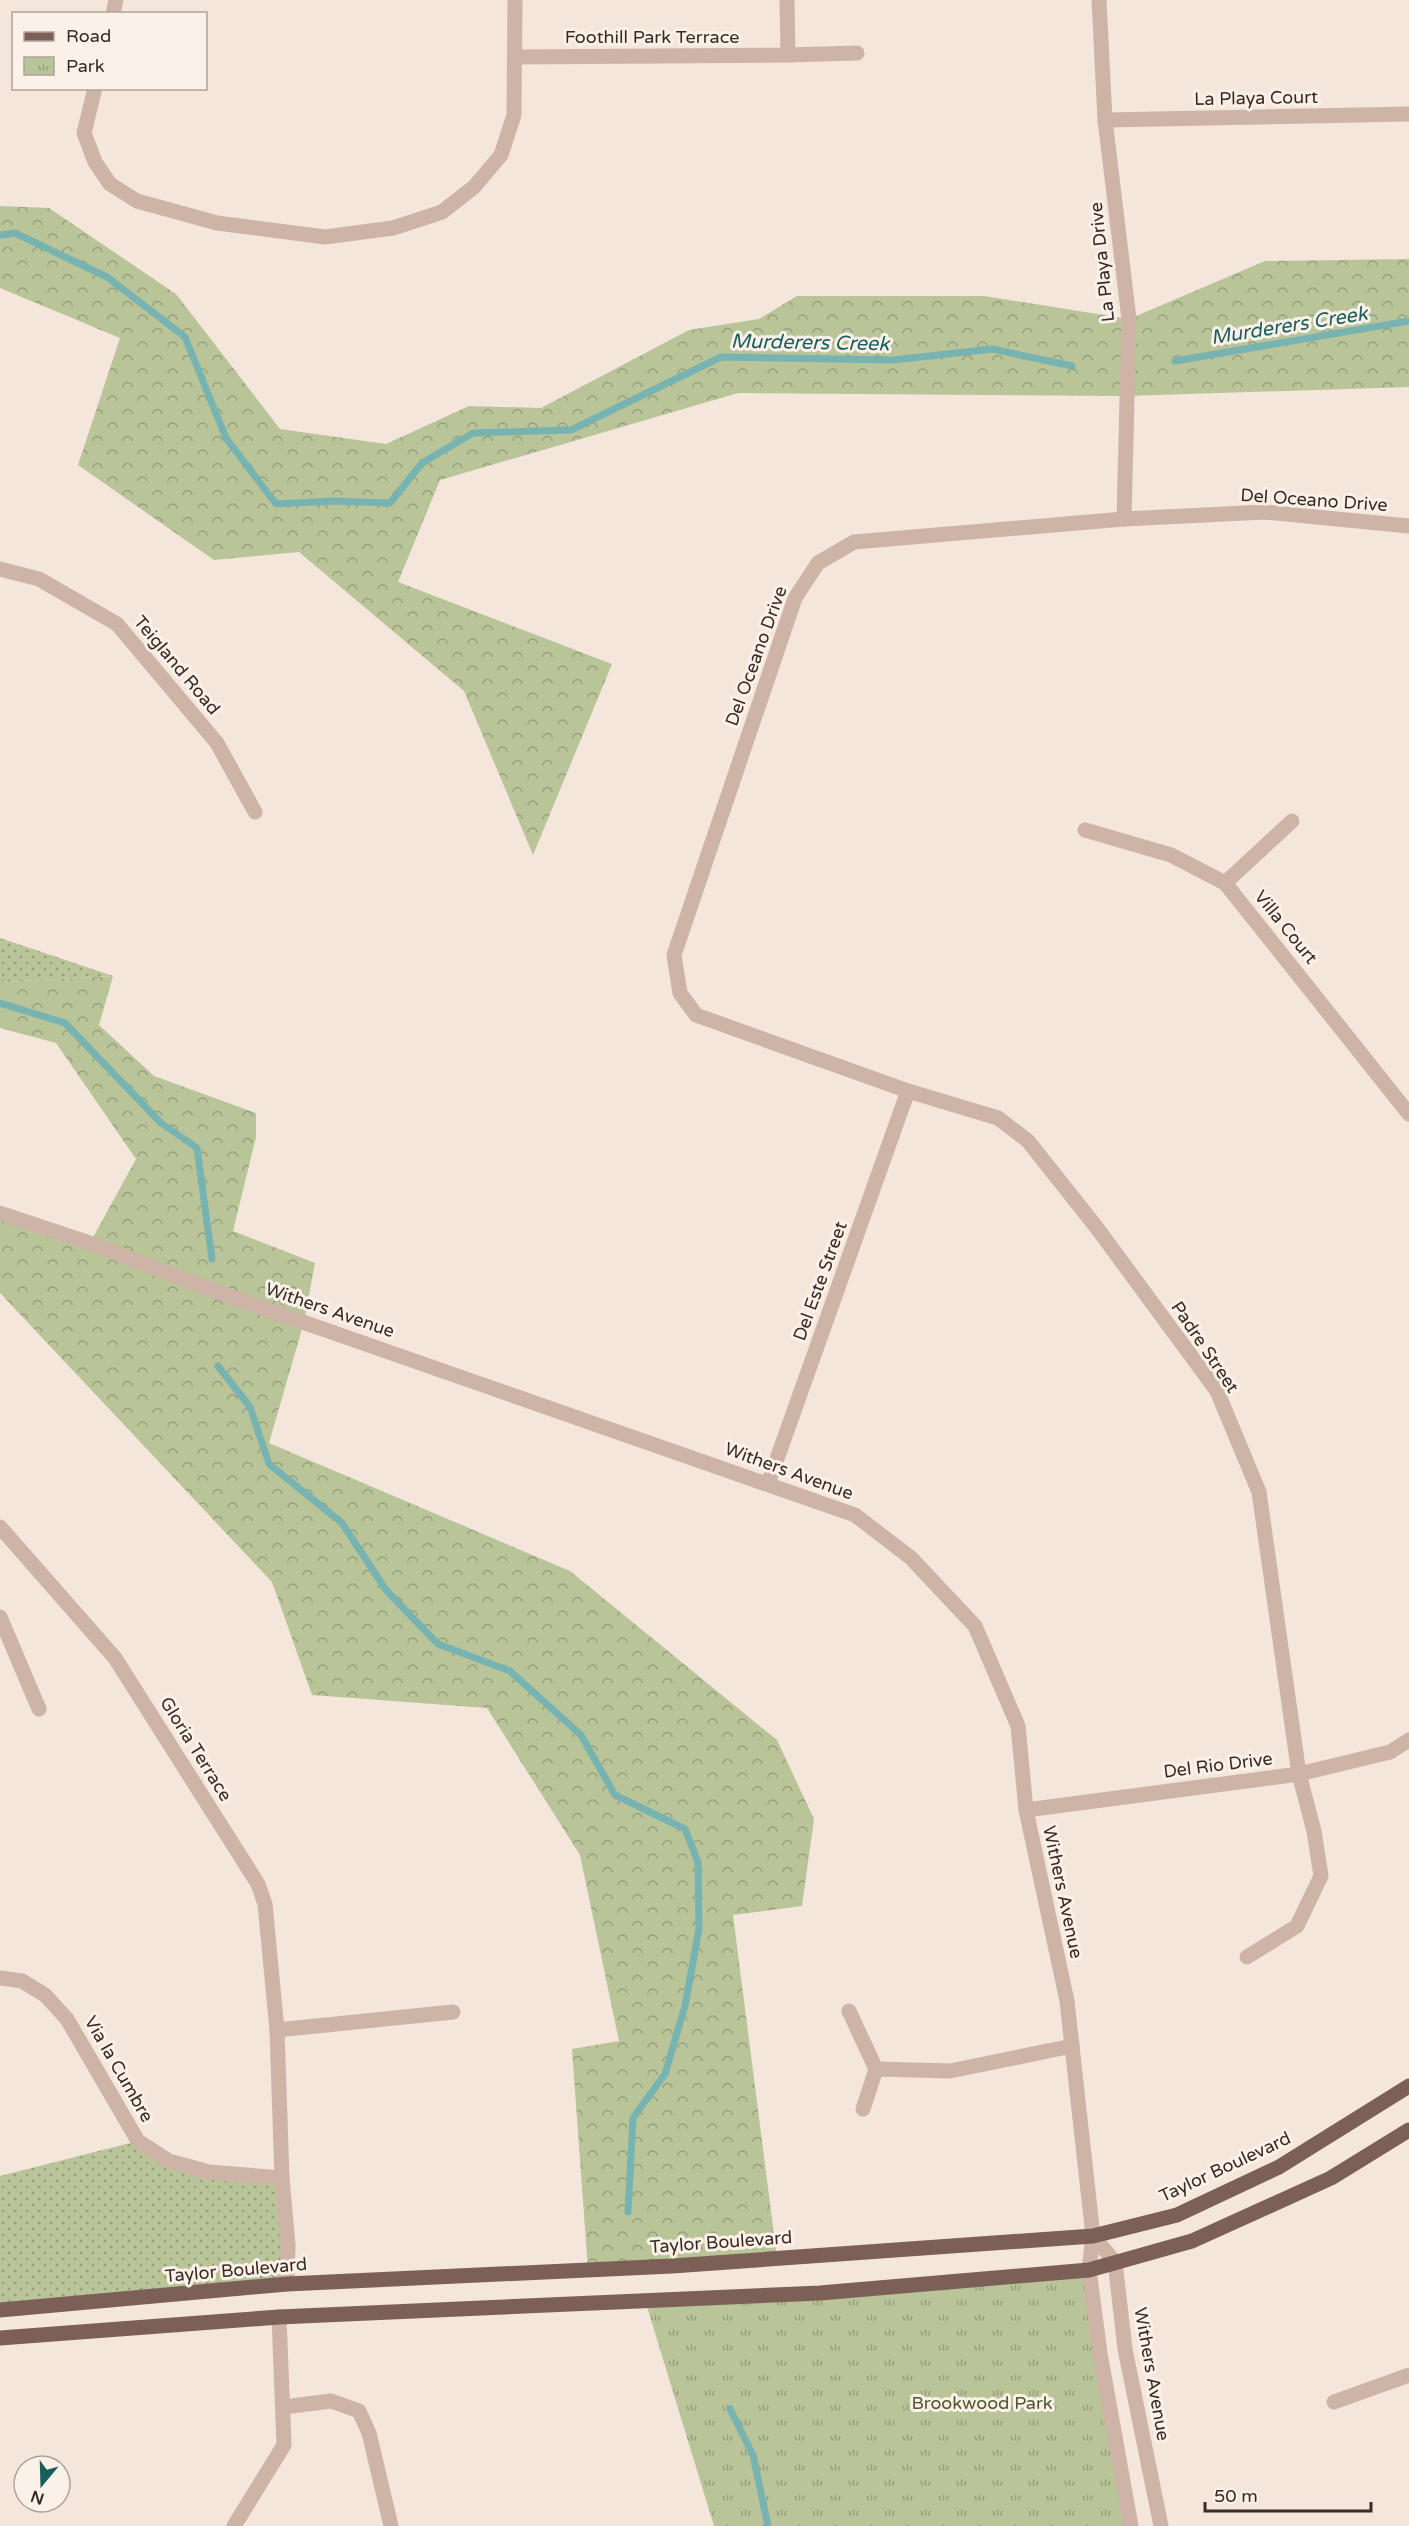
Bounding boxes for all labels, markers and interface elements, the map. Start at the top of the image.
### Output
legend [12,12,207,90]
text: Road [66,25,111,47]
street label: Foothill Park Terrace [565,26,739,48]
text: Park [66,55,105,77]
street label: La Playa Court [1194,86,1318,110]
street label: La Playa Drive [1085,201,1119,323]
water label: Murderers Creek [1209,301,1371,350]
water label: Murderers Creek [731,330,891,356]
street label: Del Oceano Drive [1240,484,1388,516]
street label: Del Oceano Drive [720,583,792,729]
street label: Teigland Road [129,611,225,719]
street label: Villa Court [1250,886,1322,968]
street label: Del Este Street [788,1218,852,1344]
street label: Withers Avenue [263,1278,397,1342]
street label: Padre Street [1166,1297,1244,1397]
street label: Withers Avenue [722,1438,856,1504]
street label: Gloria Terrace [155,1693,237,1805]
street label: Del Rio Drive [1162,1747,1274,1783]
street label: Withers Avenue [1038,1824,1088,1960]
street label: Via la Cumbre [80,2012,158,2126]
street label: Taylor Boulevard [1156,2127,1294,2207]
street label: Taylor Boulevard [649,2226,793,2258]
street label: Taylor Boulevard [164,2253,308,2287]
street label: Withers Avenue [1129,2306,1175,2442]
park label: Brookwood Park [911,2392,1053,2414]
north arrow [12,2454,72,2514]
scale bar [1205,2475,1372,2513]
text: 50 m [1214,2485,1258,2507]
text: N [28,2486,47,2509]

